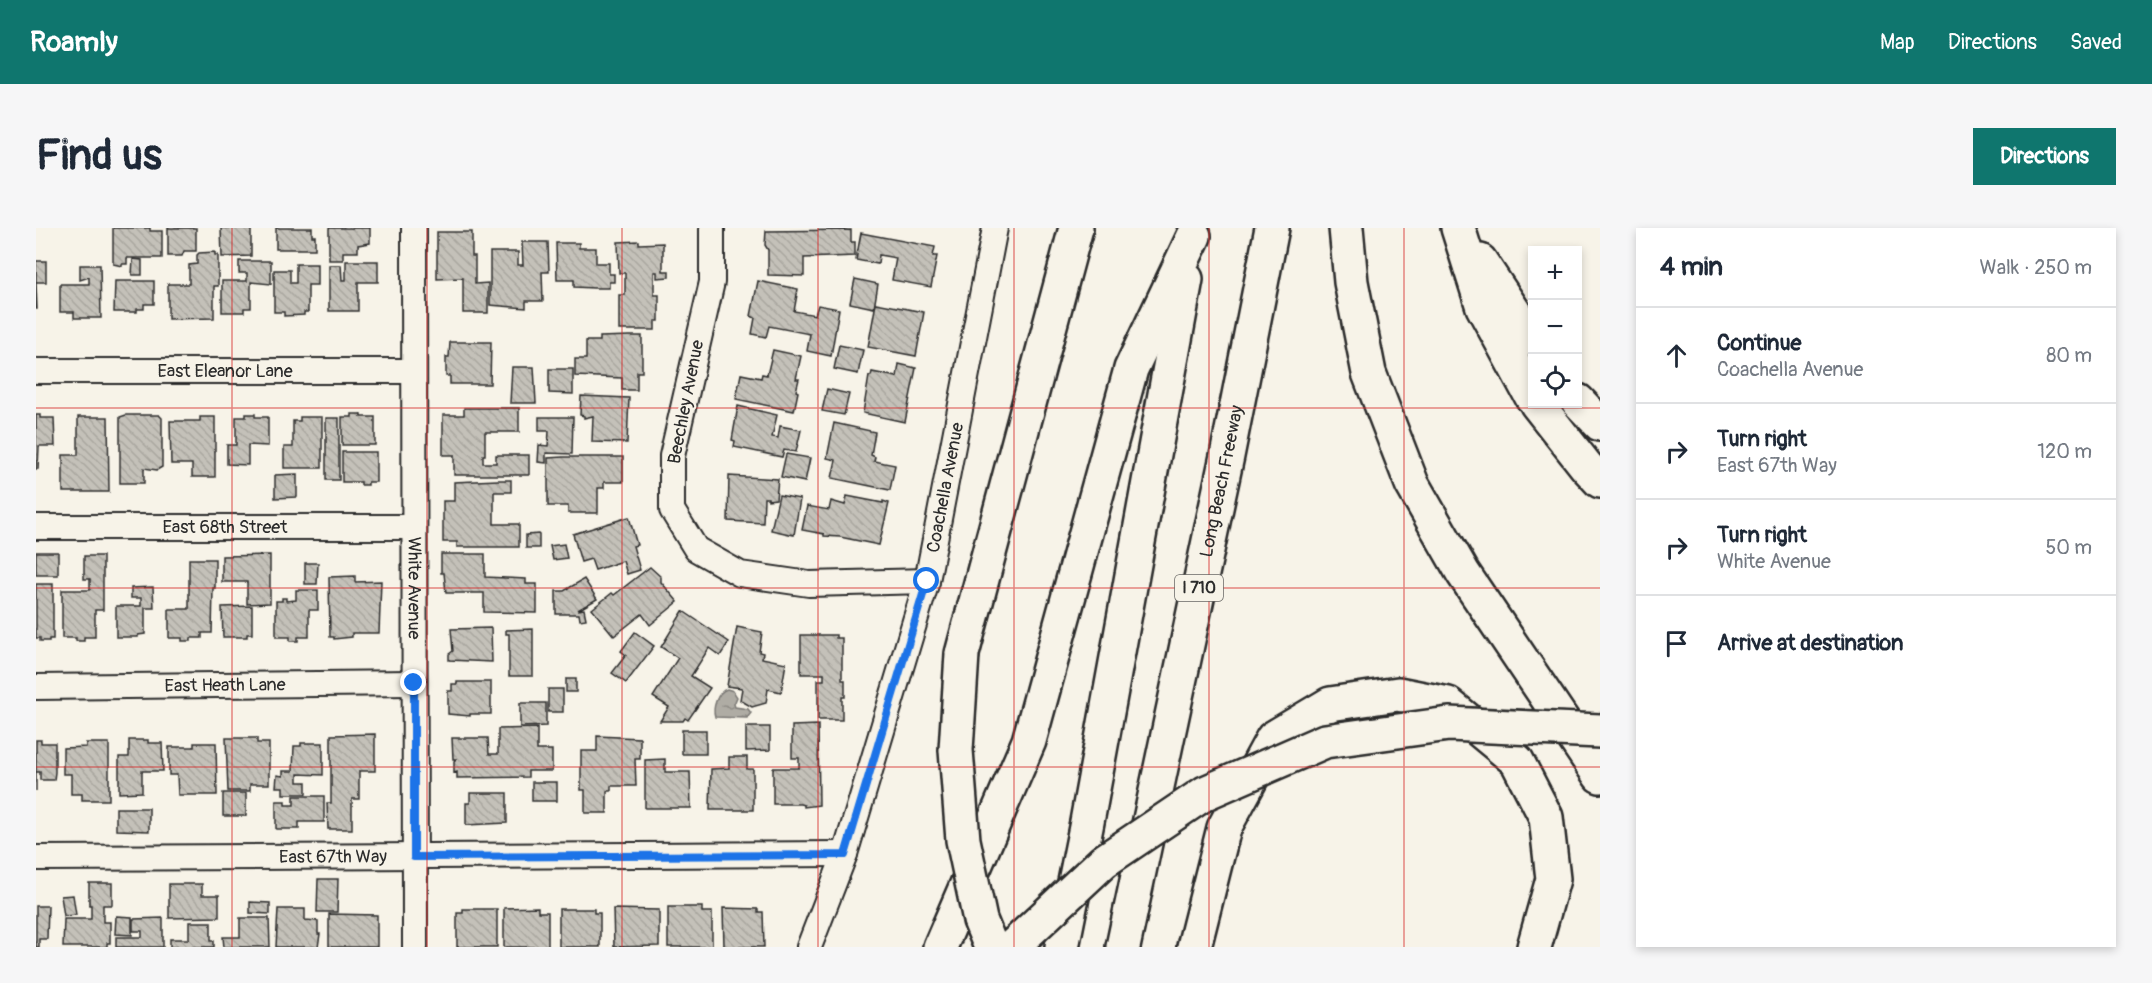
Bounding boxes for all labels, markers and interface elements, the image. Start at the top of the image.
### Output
text: Roamly [30,25,118,60]
text: Map [1880,29,1915,56]
text: Directions [1948,29,2037,56]
text: Saved [2070,29,2122,56]
button: Directions [1973,128,2116,185]
text: Find us [36,130,162,182]
map controls [1528,246,1582,408]
button: + [1528,246,1582,300]
text: 4 min [1660,251,1723,283]
text: Walk · 250 m [1980,255,2092,280]
button: − [1528,300,1582,354]
text: Continue [1717,329,1801,357]
street label: Beechley Avenue [663,338,709,466]
icon: ahead [1660,339,1693,372]
text: 80 m [2046,343,2092,368]
button: locate [1528,354,1582,408]
text: Coachella Avenue [1717,357,1863,382]
street label: East Eleanor Lane [157,360,293,383]
street label: Long Beach Freeway [1194,403,1248,559]
street label: Coachella Avenue [921,420,969,554]
text: Turn right [1717,425,1807,453]
icon: right [1660,435,1693,468]
text: 120 m [2037,439,2092,464]
text: East 67th Way [1717,453,1837,478]
street label: East 68th Street [162,516,288,539]
text: Turn right [1717,521,1807,549]
icon: right [1660,531,1693,564]
text: 50 m [2045,535,2092,560]
street label: White Avenue [403,537,426,639]
text: White Avenue [1717,549,1831,574]
route start [913,567,939,593]
road number: I 710 [1175,575,1223,601]
icon: arrive [1660,627,1693,660]
text: Arrive at destination [1717,629,1903,657]
route end [400,669,426,695]
street label: East Heath Lane [164,673,286,697]
street label: East 67th Way [279,845,387,868]

